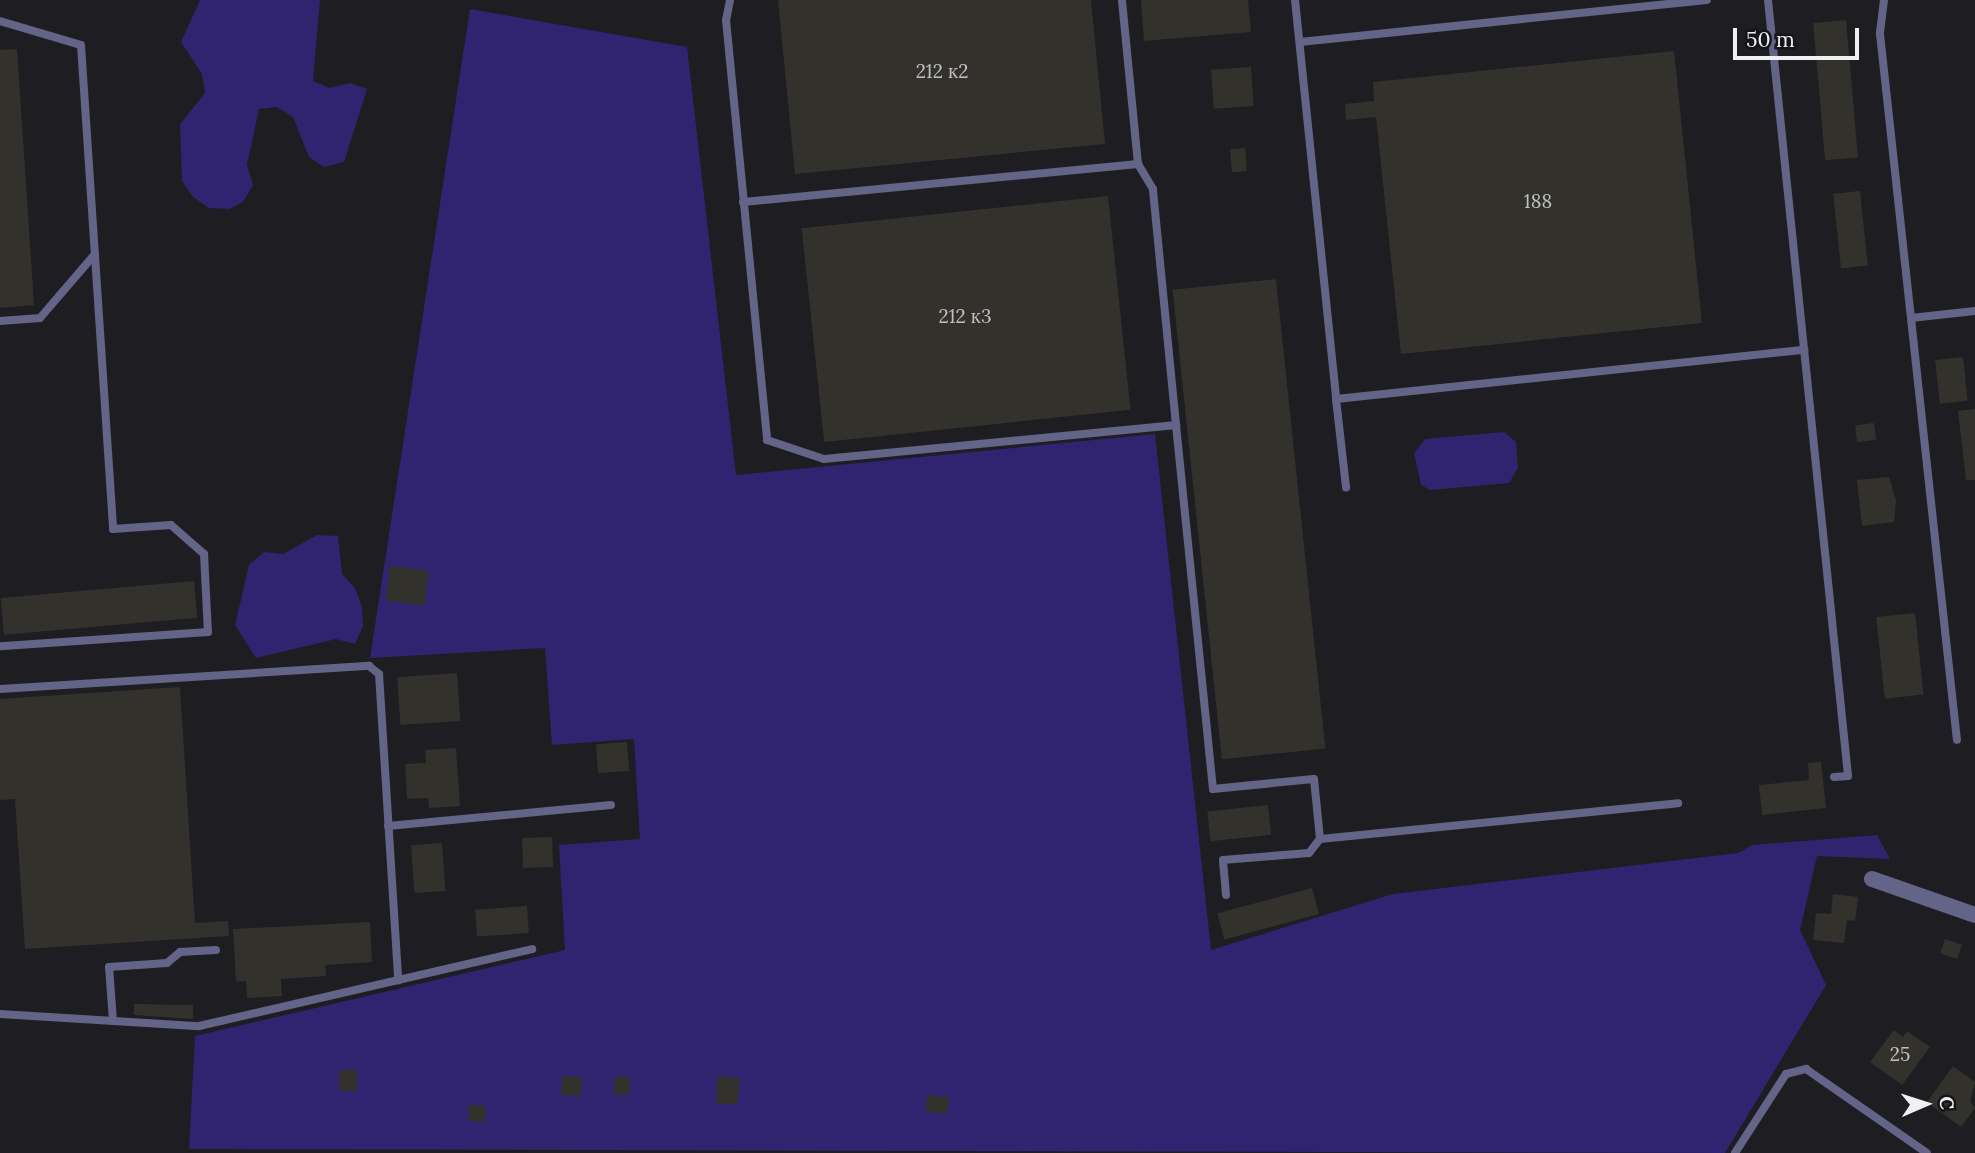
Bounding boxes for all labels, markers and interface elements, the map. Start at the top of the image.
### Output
scale bar [1737,14,1863,58]
text: 50 m [1746,26,1795,53]
house number: 212 к2 [916,61,968,83]
house number: 188 [1524,191,1552,213]
house number: 212 к3 [938,306,992,328]
house number: 25 [1890,1044,1910,1066]
north arrow [1891,1069,1961,1139]
text: С [1935,1096,1959,1110]

